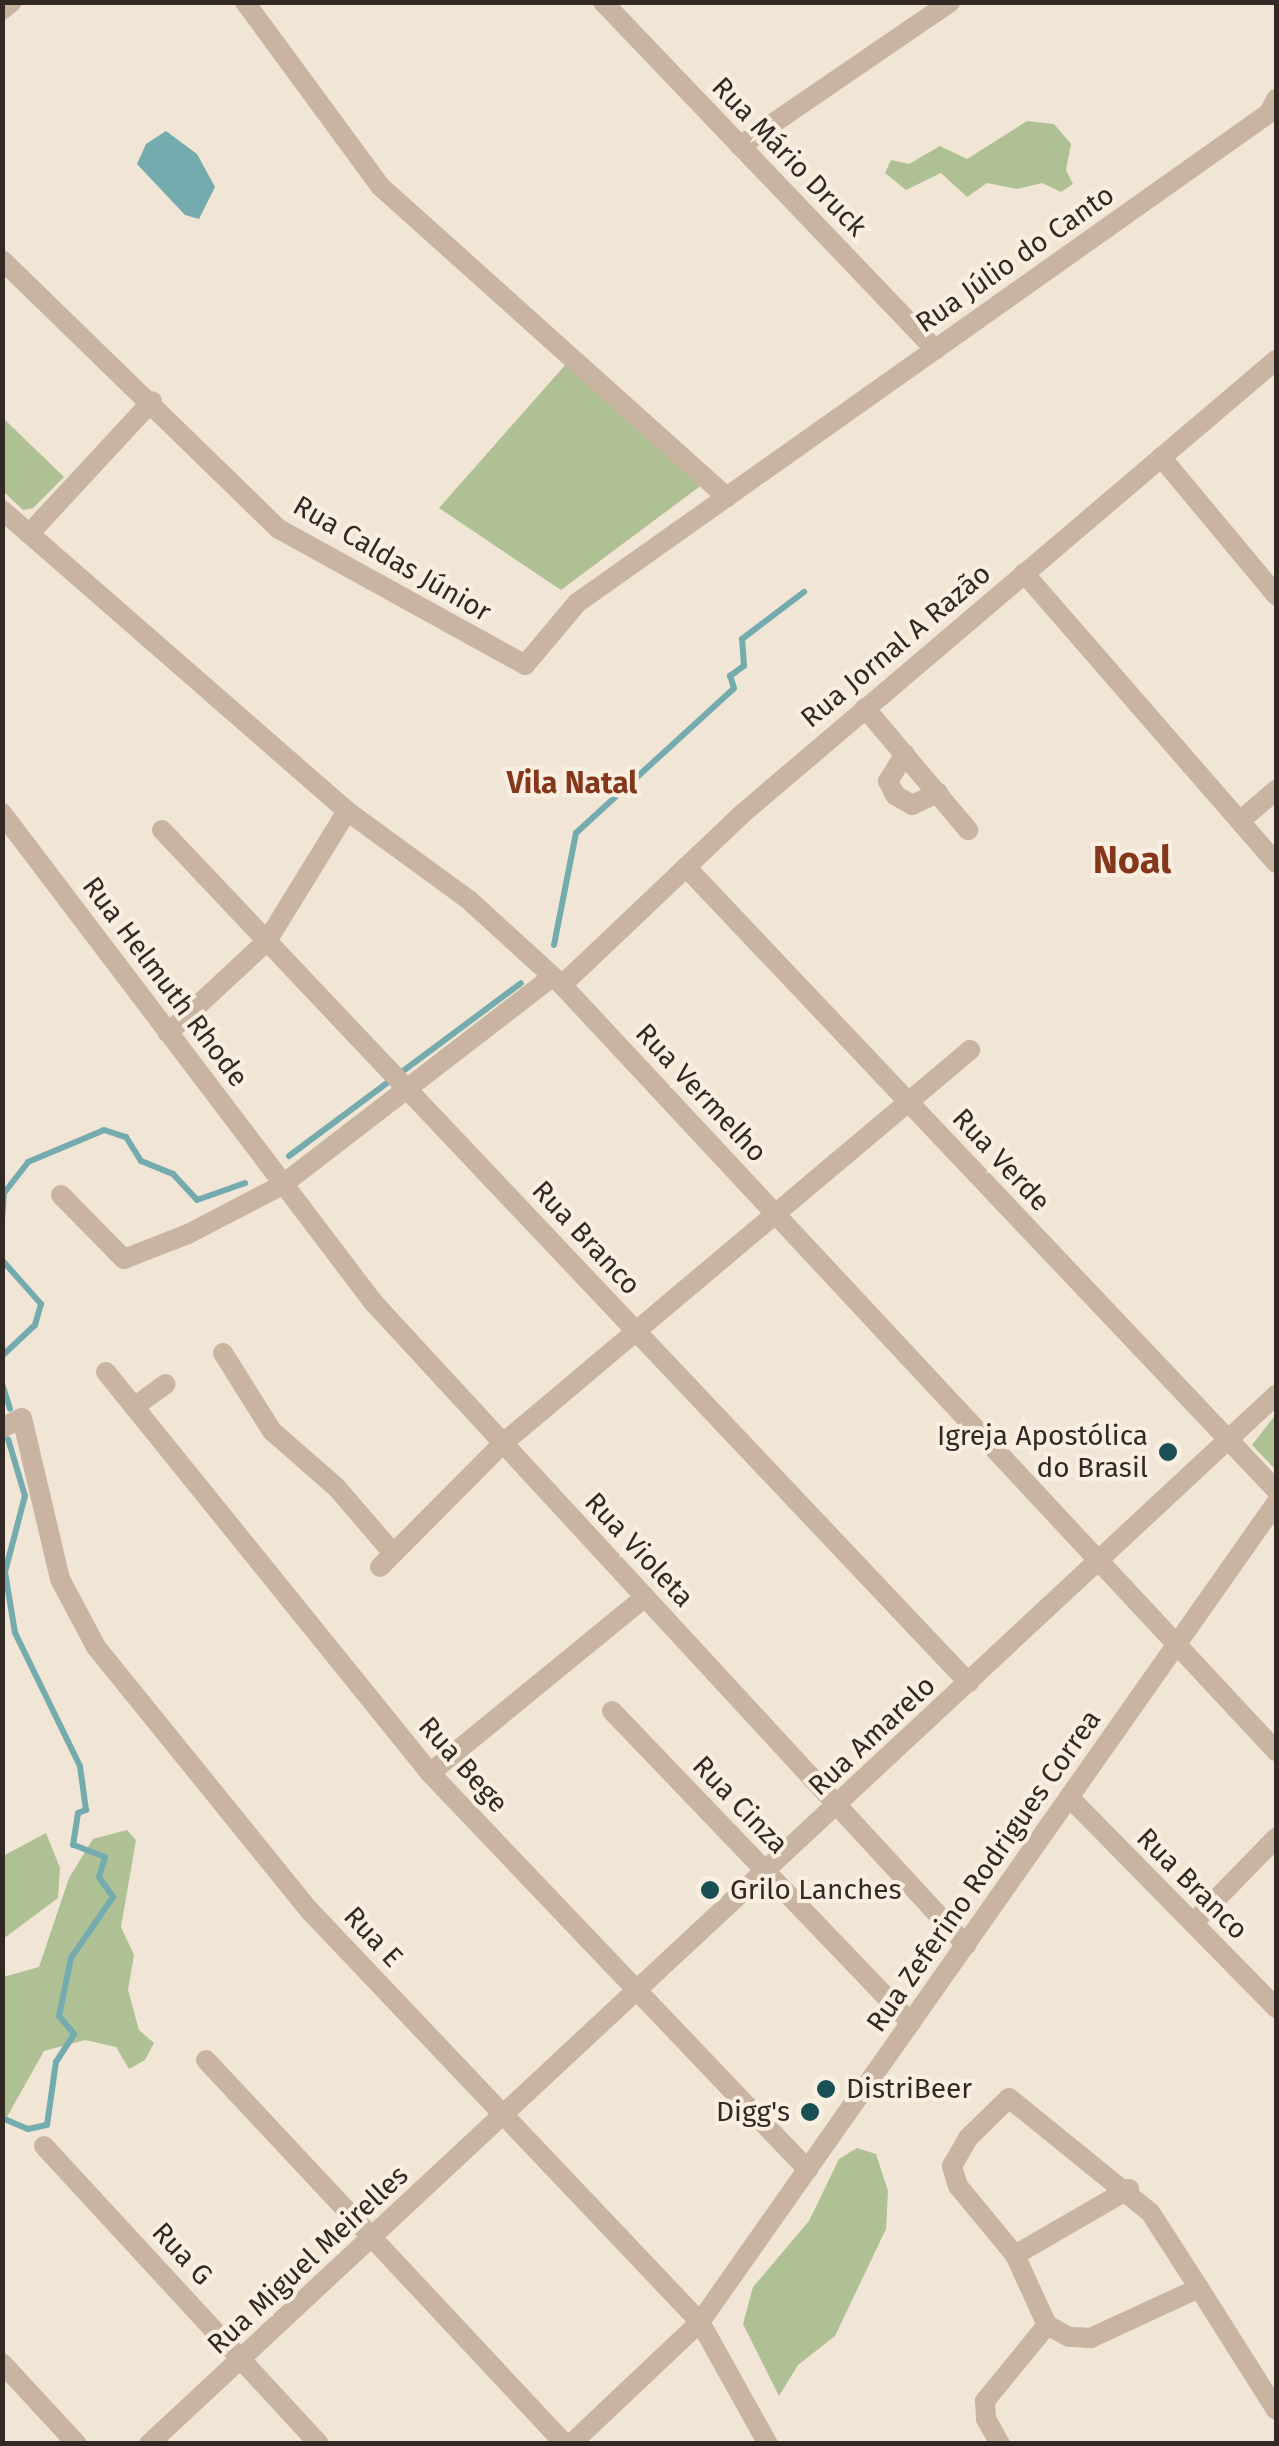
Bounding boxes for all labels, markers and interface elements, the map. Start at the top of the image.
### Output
street label: Rua Mário Druck [705,70,873,244]
street label: Rua Júlio do Canto [909,178,1121,340]
street label: Rua Caldas Júnior [287,489,497,629]
street label: Rua Jornal A Razão [794,557,998,735]
district label: Vila Natal [507,765,637,801]
district label: Noal [1093,838,1171,884]
street label: Rua Helmuth Rhode [75,870,255,1094]
street label: Rua Vermelho [628,1017,774,1169]
street label: Rua Verde [945,1102,1057,1218]
street label: Rua Branco [525,1174,647,1302]
place label: Igreja Apostólica do Brasil [937,1419,1148,1485]
marker: Igreja Apostólica do Brasil [1157,1441,1179,1463]
street label: Rua Violeta [578,1486,700,1614]
street label: Rua Amarelo [802,1669,942,1803]
street label: Rua Zeferino Rodrigues Correa [860,1703,1108,2039]
street label: Rua Bege [411,1710,515,1820]
street label: Rua Cinza [685,1749,795,1861]
street label: Rua Branco [1129,1821,1255,1947]
place label: Grilo Lanches [730,1873,902,1907]
marker: Grilo Lanches [699,1879,721,1901]
street label: Rua E [337,1900,409,1974]
place label: DistriBeer [846,2072,972,2106]
marker: DistriBeer [815,2078,837,2100]
place label: Digg's [716,2095,790,2129]
marker: Digg's [799,2101,821,2123]
street label: Rua Miguel Meirelles [201,2158,415,2362]
street label: Rua G [145,2216,219,2292]

